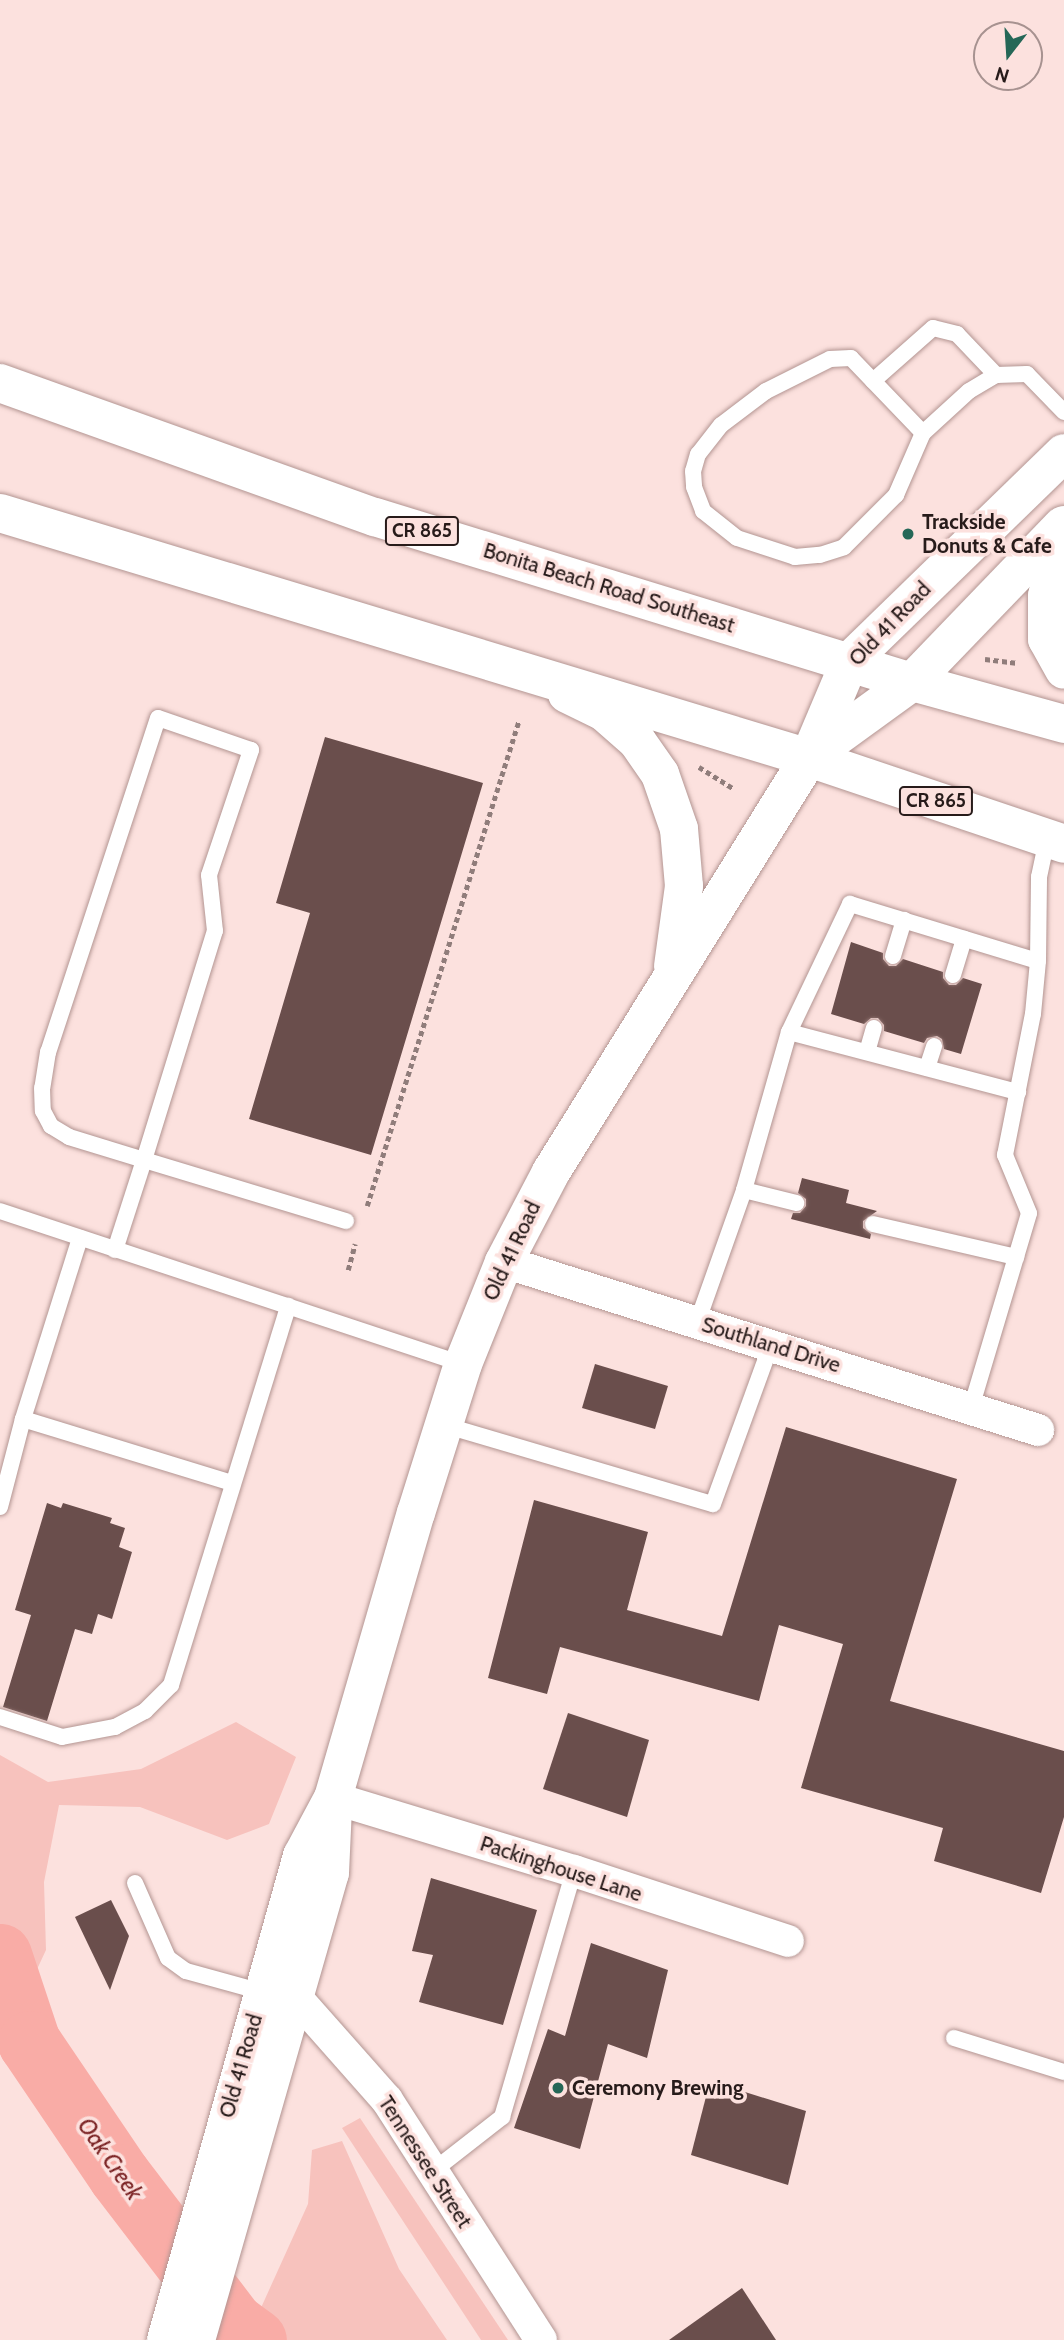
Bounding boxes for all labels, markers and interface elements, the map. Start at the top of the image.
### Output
north arrow [973,21,1043,91]
text: N [993,62,1012,88]
place label: Trackside Donuts & Cafe [922,509,1052,559]
road number: CR 865 [384,516,460,546]
marker: Trackside Donuts & Cafe [900,526,916,542]
street label: Bonita Beach Road Southeast [480,538,738,638]
street label: Old 41 Road [844,577,936,671]
road number: CR 865 [898,786,974,816]
street label: Old 41 Road [478,1197,546,1305]
street label: Southland Drive [699,1312,843,1378]
street label: Packinghouse Lane [477,1831,645,1907]
street label: Old 41 Road [214,2011,268,2121]
place label: Ceremony Brewing [572,2075,743,2101]
marker: Ceremony Brewing [550,2080,566,2096]
street label: Tennessee Street [373,2091,477,2233]
water label: Oak Creek [72,2113,148,2205]

